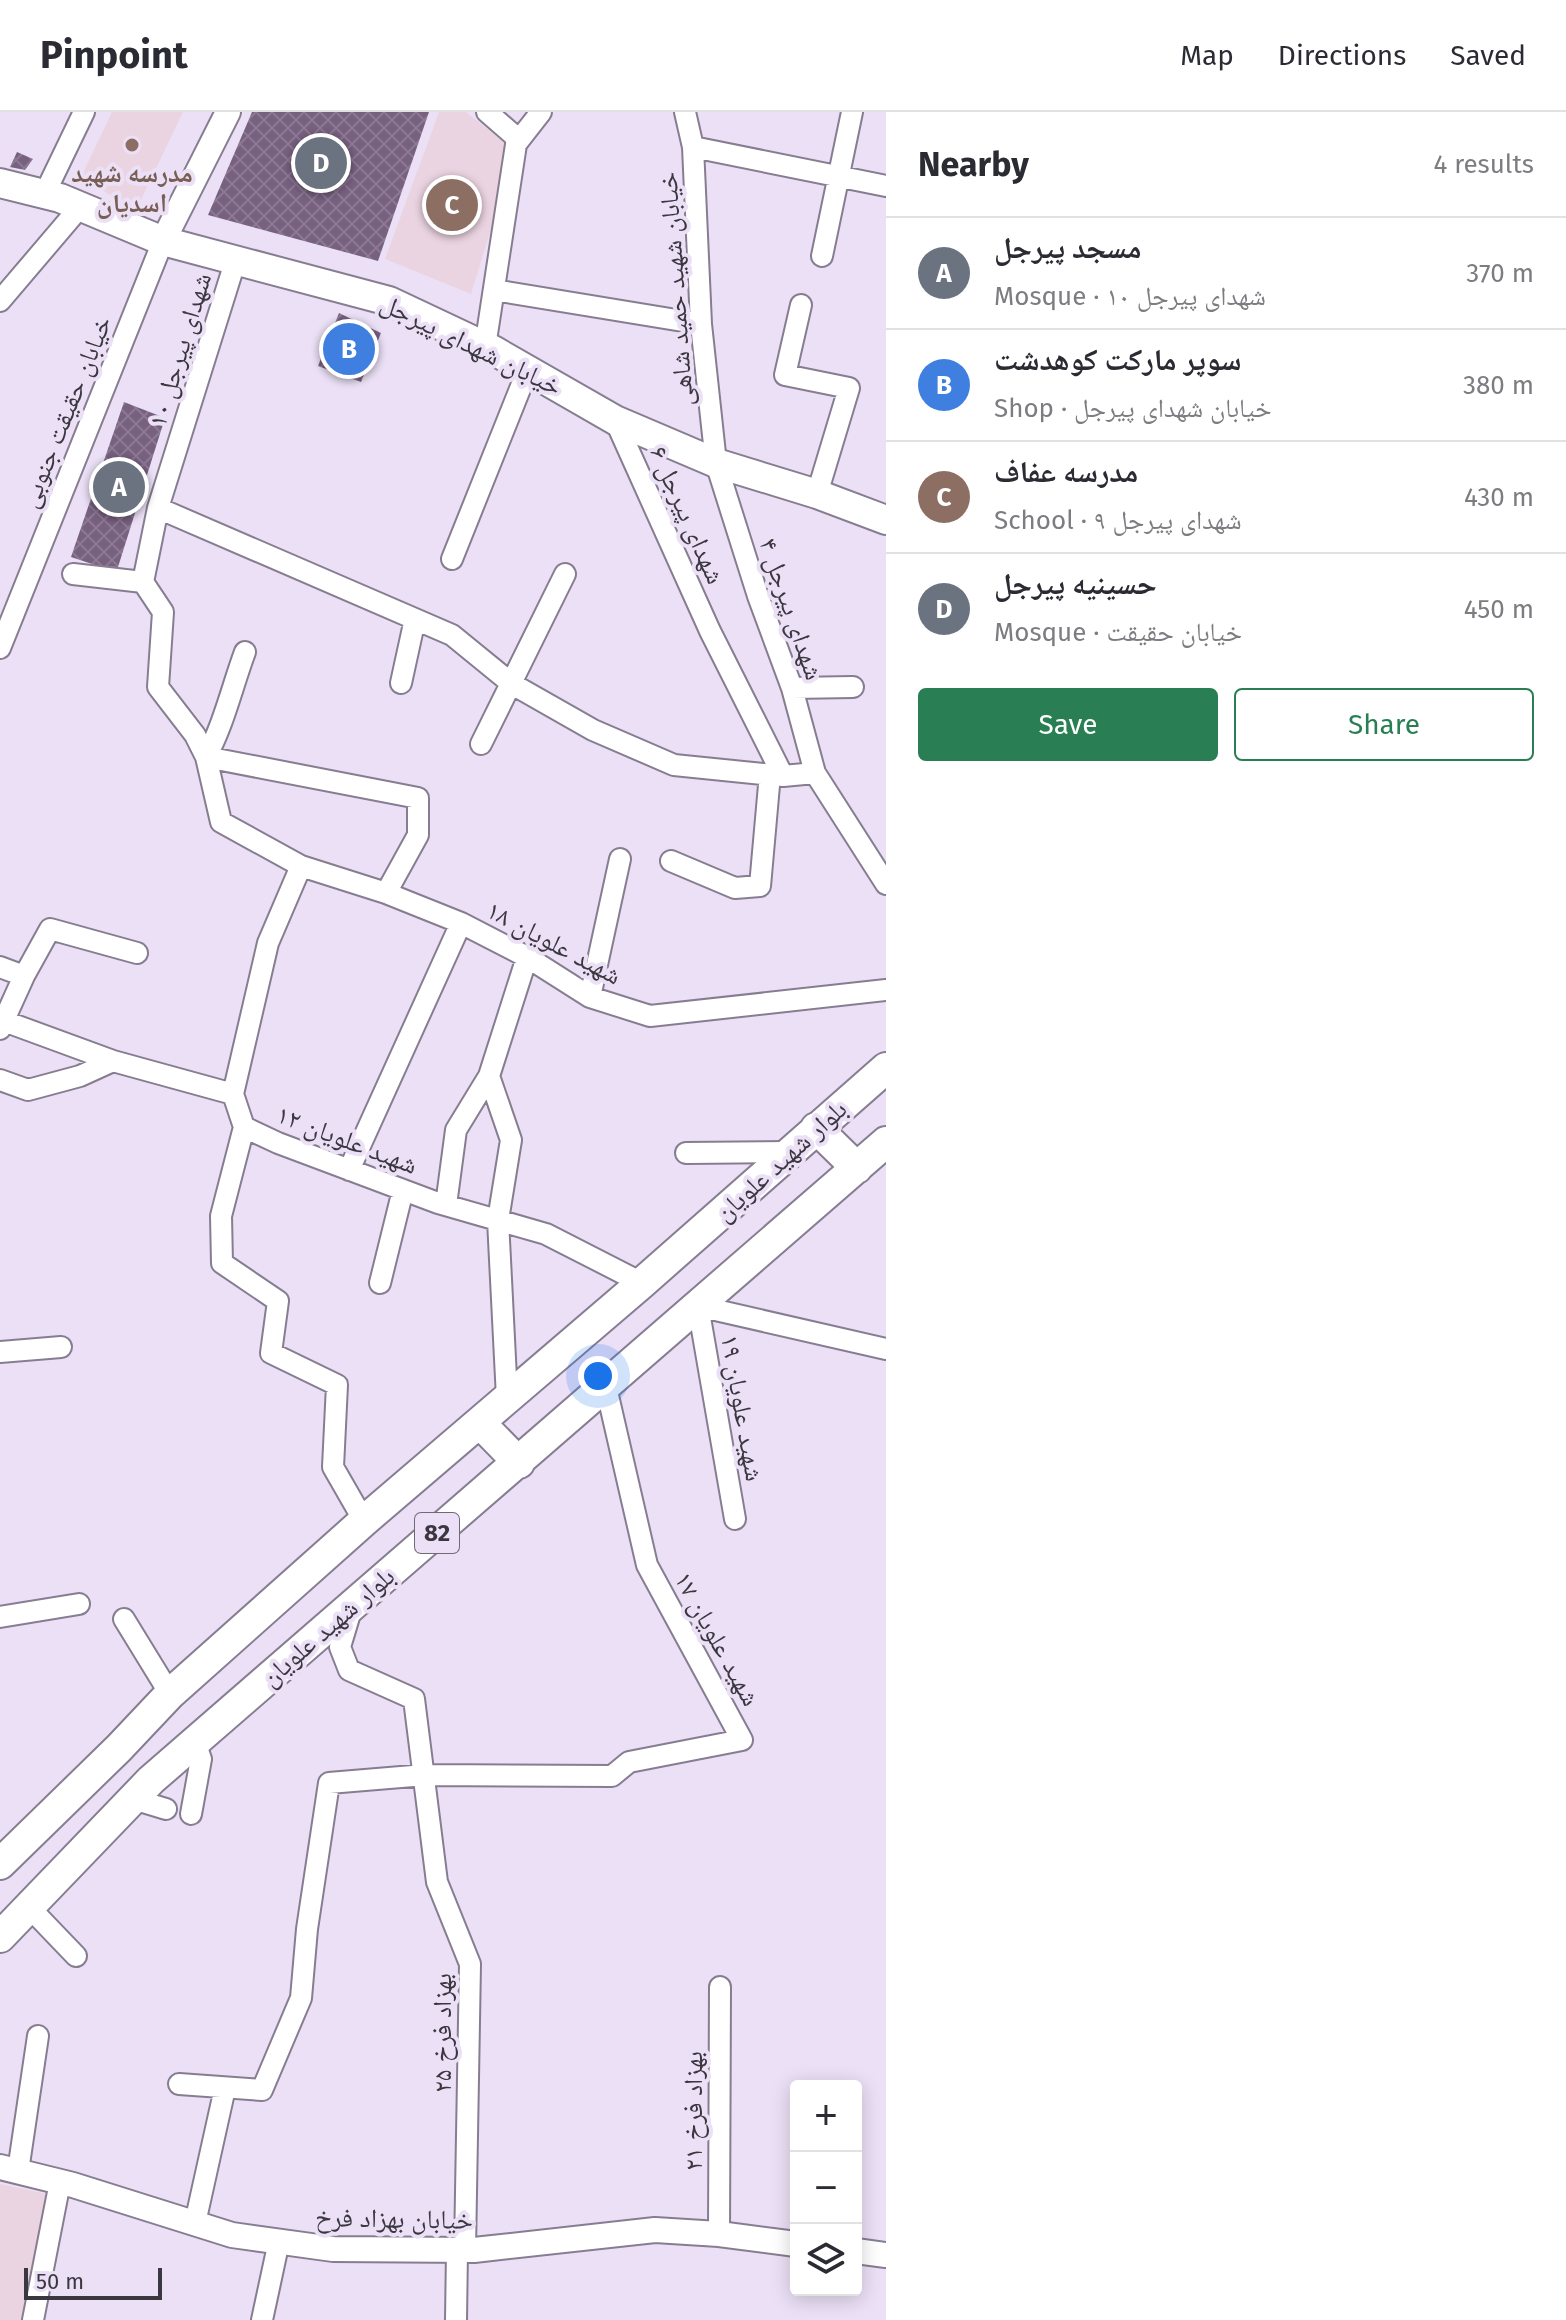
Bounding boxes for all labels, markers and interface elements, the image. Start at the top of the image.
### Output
text: Pinpoint [40,32,188,78]
text: Map [1180,39,1234,72]
text: Directions [1278,39,1406,72]
text: Saved [1450,39,1526,72]
pin: D [295,133,347,193]
marker: مدرسه شهید اسدیان [123,136,141,154]
text: Nearby [918,144,1029,185]
text: 4 results [1433,149,1534,180]
place label: مدرسه شهید اسدیان [71,158,193,219]
street label: خیابان شهید حمید شاهی [652,171,700,407]
pin: C [426,175,478,235]
text: مسجد پیرجل [994,230,1141,266]
text: A [936,258,952,289]
text: 370 m [1466,258,1534,289]
street label: شهدای پیرجل ۱۰ [142,269,218,431]
text: Mosque · شهدای پیرجل ۱۰ [994,281,1266,312]
street label: خیابان شهدای پیرجل [375,288,567,402]
street label: خیابان حقیقت جنوبی [13,312,119,512]
pin: B [323,319,375,379]
text: سوپر مارکت کوهدشت [994,342,1241,378]
text: B [936,370,952,401]
text: 380 m [1463,370,1534,401]
text: Shop · خیابان شهدای پیرجل [994,393,1272,424]
street label: شهدای پیرجل ۶ [643,441,731,589]
text: مدرسه عفاف [994,454,1138,490]
pin: A [93,457,145,517]
text: C [937,482,951,513]
text: 430 m [1464,482,1534,513]
text: School · شهدای پیرجل ۹ [994,505,1242,536]
street label: شهدای پیرجل ۴ [752,534,830,684]
text: حسینیه پیرجل [994,566,1157,602]
text: D [936,594,952,625]
text: 450 m [1464,594,1534,625]
text: Mosque · خیابان حقیقت [994,617,1242,648]
button: Save [918,688,1218,761]
button: Share [1234,688,1534,761]
street label: شهید علویان ۱۸ [481,895,627,991]
street label: بلوار شهید علویان [709,1094,853,1228]
street label: شهید علویان ۱۲ [272,1099,422,1181]
street label: شهید علویان ۱۹ [714,1332,770,1484]
your location [578,1356,618,1396]
road number: 82 [415,1513,459,1553]
street label: بلوار شهید علویان [255,1561,401,1693]
street label: شهید علویان ۱۷ [668,1567,766,1711]
street label: بهزاد فرخ ۲۵ [427,1973,458,2093]
street label: بهزاد فرخ ۲۱ [678,2051,709,2171]
map controls [790,2080,862,2296]
button: + [790,2080,862,2152]
button: − [790,2152,862,2224]
street label: خیابان بهزاد فرخ [315,2202,473,2236]
button: layers [790,2224,862,2296]
scale bar [24,2264,162,2300]
text: 50 m [36,2268,84,2295]

